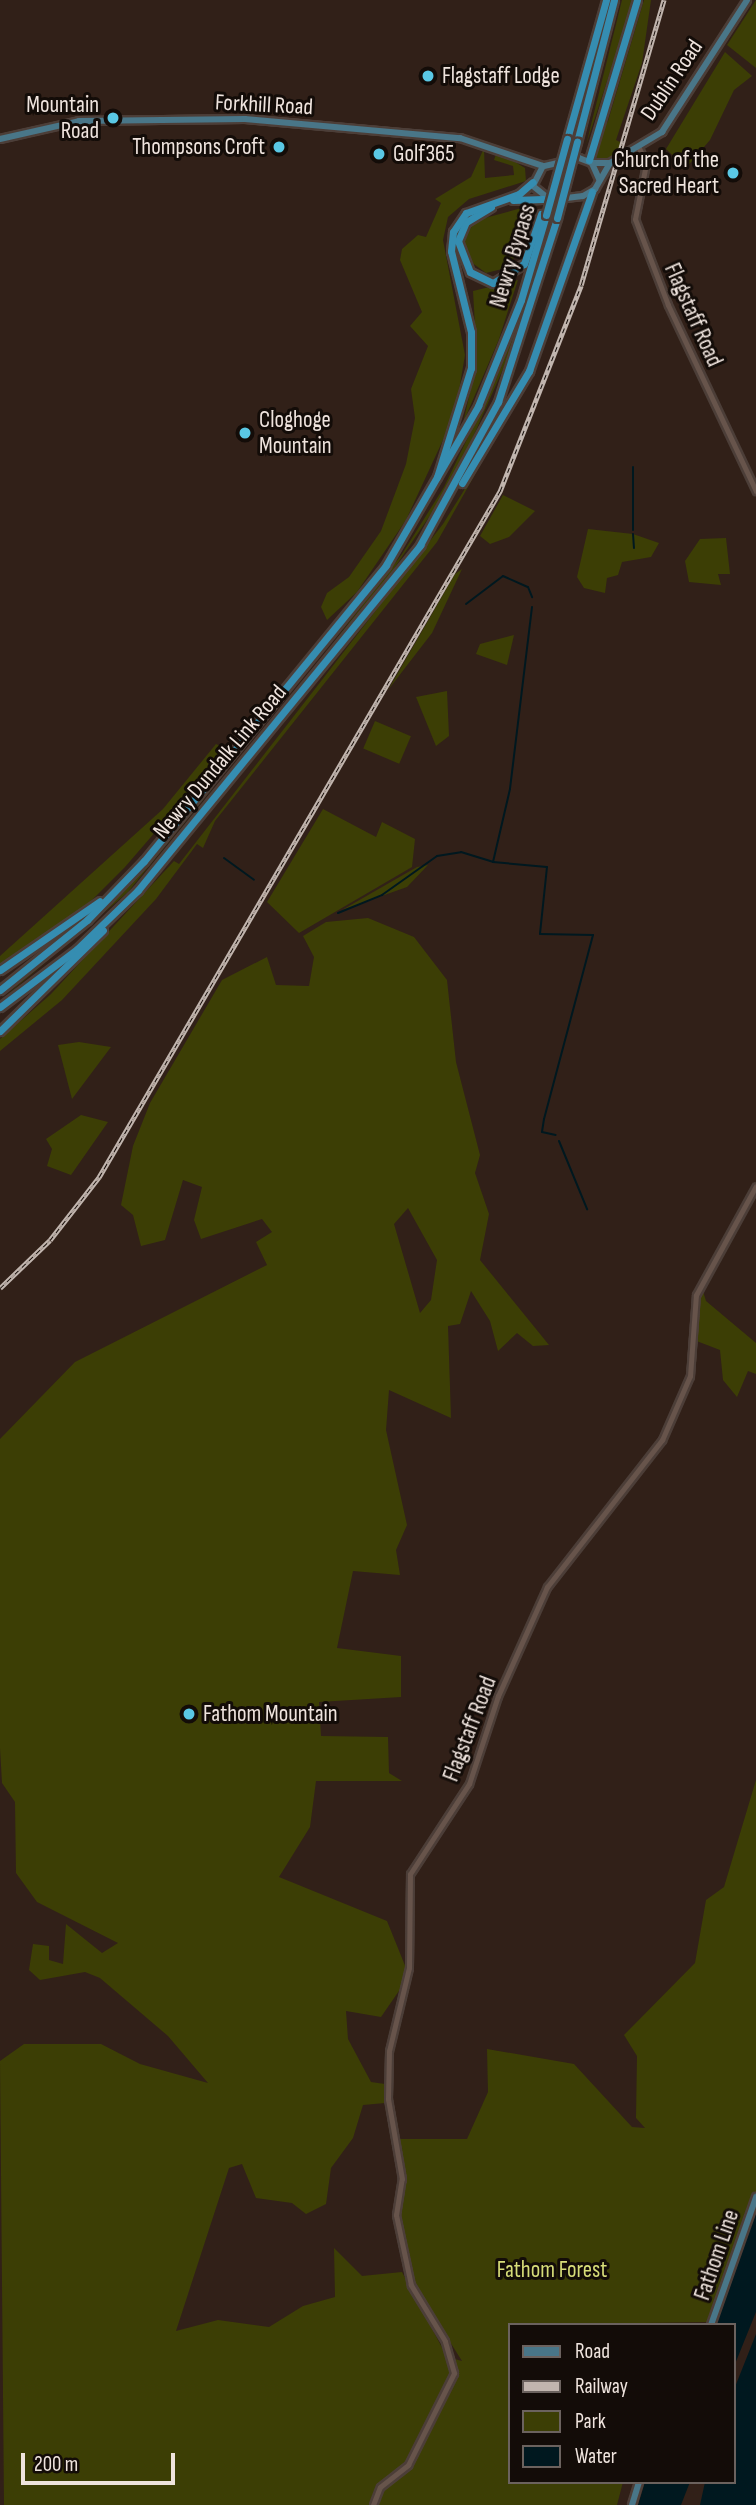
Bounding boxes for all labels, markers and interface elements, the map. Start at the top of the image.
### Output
street label: Dublin Road [635,34,709,126]
place label: Flagstaff Lodge [442,62,560,90]
marker: Flagstaff Lodge [420,68,436,84]
street label: Forkhill Road [214,89,314,121]
place label: Mountain Road [26,91,99,145]
marker: Mountain Road [105,110,121,126]
place label: Thompsons Croft [132,133,265,161]
marker: Thompsons Croft [271,139,287,155]
place label: Golf365 [393,140,454,168]
marker: Golf365 [371,146,387,162]
place label: Church of the Sacred Heart [614,146,719,200]
marker: Church of the Sacred Heart [725,165,741,181]
street label: Newry Bypass [484,201,542,311]
street label: Flagstaff Road [658,259,728,371]
place label: Cloghoge Mountain [259,406,332,460]
marker: Cloghoge Mountain [237,425,253,441]
street label: Newry Dundalk Link Road [148,679,292,845]
street label: Flagstaff Road [437,1673,503,1785]
place label: Fathom Mountain [203,1700,338,1728]
marker: Fathom Mountain [181,1706,197,1722]
street label: Fathom Line [689,2206,745,2304]
park label: Fathom Forest [497,2256,607,2284]
legend [508,2323,735,2484]
text: Road [575,2339,610,2364]
text: Railway [575,2374,628,2399]
text: Park [575,2409,606,2434]
scale bar [24,2438,178,2482]
text: Water [575,2444,617,2469]
text: 200 m [34,2452,78,2477]

